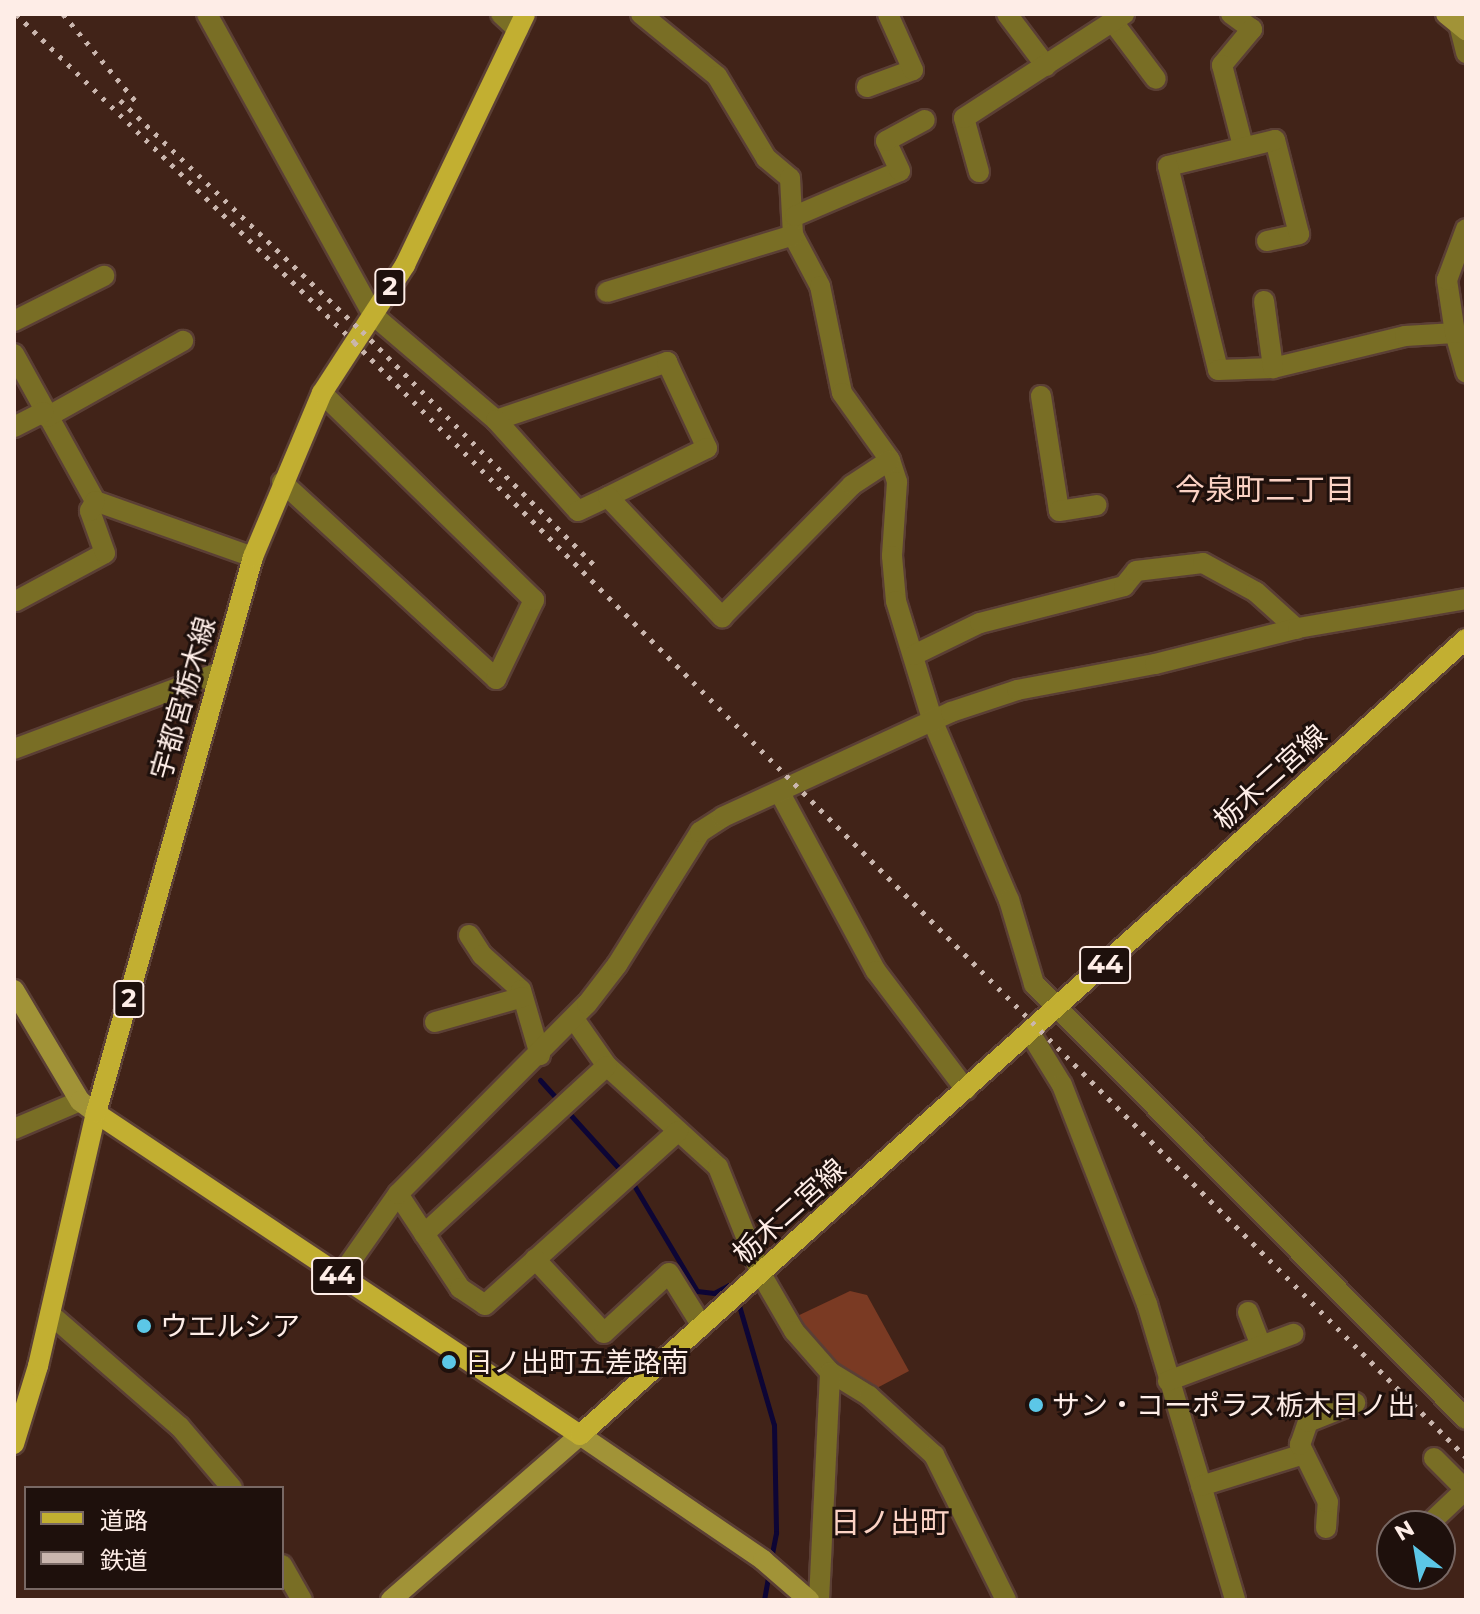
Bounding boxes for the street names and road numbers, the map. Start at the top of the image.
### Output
road number: 2 [374,265,406,309]
street label: 宇都宮栃木線 [144,613,222,783]
street label: 栃木二宮線 [1207,718,1333,836]
road number: 44 [1079,943,1131,987]
road number: 2 [113,977,145,1021]
street label: 栃木二宮線 [726,1152,852,1270]
road number: 44 [311,1254,363,1298]

